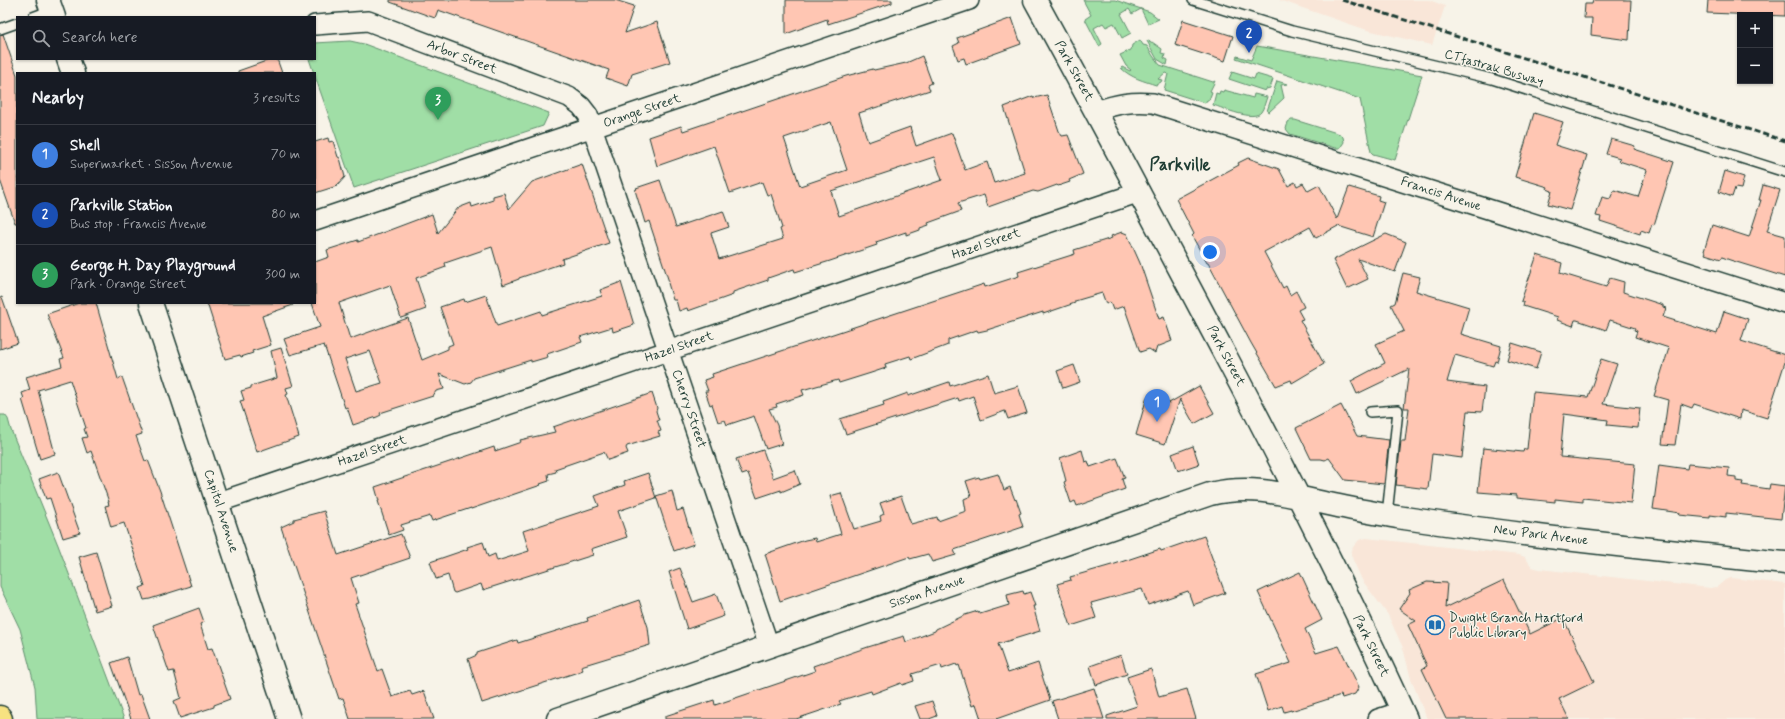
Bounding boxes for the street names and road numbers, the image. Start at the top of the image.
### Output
street label: Arbor Street [425,36,500,78]
street label: Park Street [1050,38,1098,105]
street label: CTfastrak Busway [1442,46,1546,90]
street label: Orange Street [601,90,684,133]
street label: Francis Avenue [1398,173,1484,215]
street label: Hazel Street [949,224,1023,264]
street label: Park Street [1203,323,1249,390]
street label: Hazel Street [642,327,716,367]
street label: Cherry Street [668,367,710,451]
street label: Hazel Street [335,431,409,471]
street label: Capitol Avenue [200,467,242,555]
street label: New Park Avenue [1493,521,1589,549]
street label: Sisson Avenue [887,571,967,613]
street label: Park Street [1349,612,1393,680]

